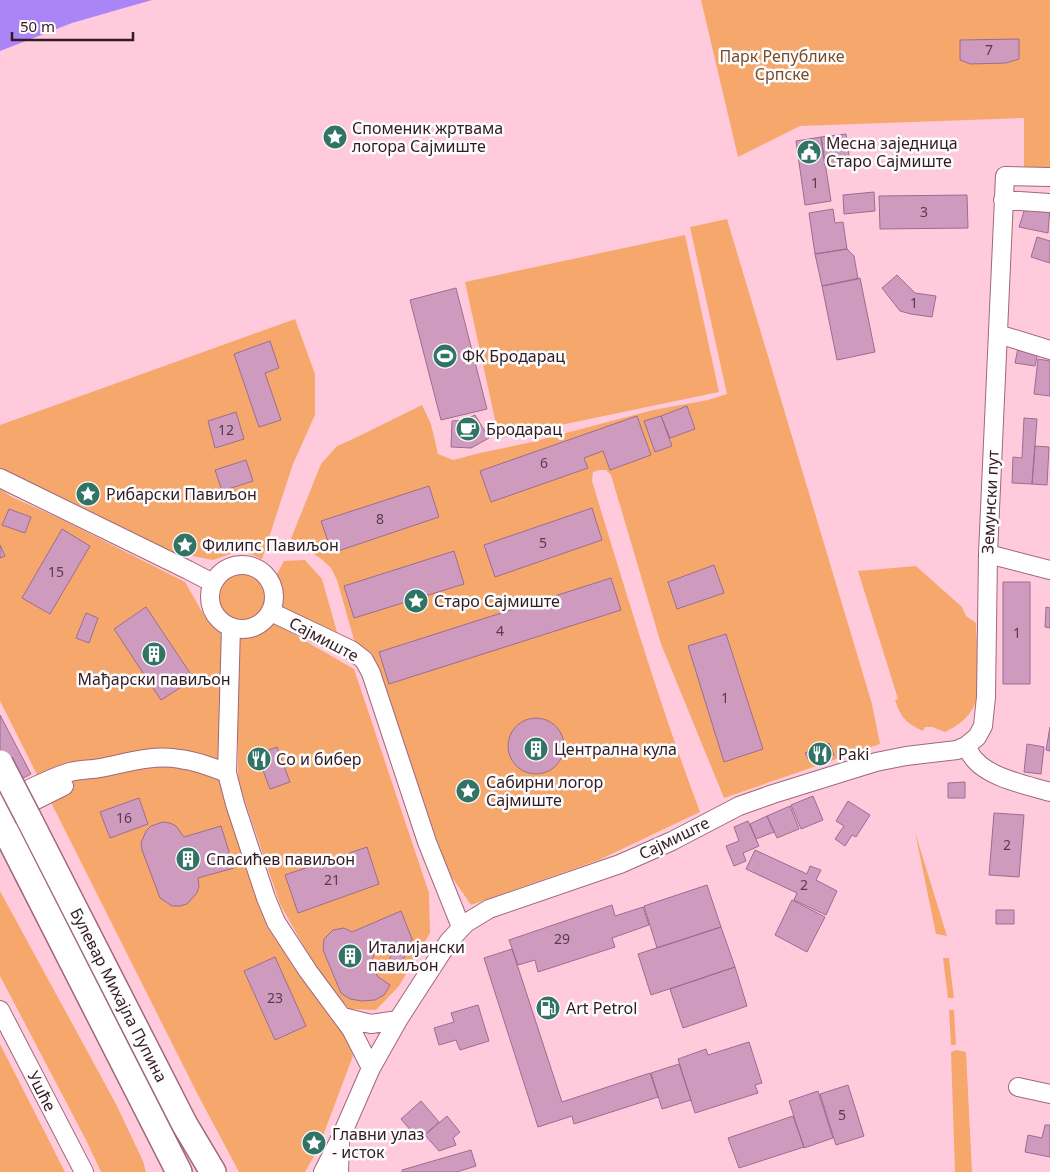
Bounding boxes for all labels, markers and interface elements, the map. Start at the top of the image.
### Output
scale bar [12,10,134,42]
text: 50 m [20,16,55,36]
house number: 7 [985,40,993,59]
park label: Парк Републике Српске [719,45,845,85]
place label: Споменик жртвама логора Сајмиште [352,117,503,157]
place icon: Споменик жртвама логора Сајмиште [322,124,348,150]
place label: Месна заједница Старо Сајмиште [826,132,958,172]
public building icon: Месна заједница Старо Сајмиште [796,139,822,165]
house number: 1 [811,173,819,192]
house number: 3 [920,202,928,221]
house number: 1 [910,293,918,312]
sports icon: ФК Бродарац [432,343,458,369]
place label: ФК Бродарац [462,345,565,367]
cafe icon: Бродарац [455,416,481,442]
place label: Бродарац [486,418,562,440]
house number: 12 [218,420,234,439]
street label: Земунски пут [976,449,1004,555]
house number: 6 [540,453,548,472]
place icon: Рибарски Павиљон [75,481,101,507]
place label: Рибарски Павиљон [106,483,257,505]
house number: 8 [376,509,384,528]
place icon: Филипс Павиљон [172,532,198,558]
house number: 5 [539,533,547,552]
place label: Филипс Павиљон [202,534,339,556]
house number: 15 [48,562,64,581]
place icon: Старо Сајмиште [403,588,429,614]
place label: Старо Сајмиште [434,590,560,612]
street label: Сајмиште [285,611,363,667]
house number: 4 [496,621,504,640]
house number: 1 [1013,623,1021,642]
building icon: Мађарски павиљон [141,641,167,667]
place label: Мађарски павиљон [77,668,231,690]
house number: 1 [721,688,729,707]
building icon: Централна кула [523,736,549,762]
place label: Централна кула [554,738,677,760]
restaurant icon: Paki [807,741,833,767]
place label: Paki [838,743,869,765]
restaurant icon: Со и бибер [246,746,272,772]
place label: Со и бибер [276,748,362,770]
place label: Сабирни логор Сајмиште [486,771,603,811]
place icon: Сабирни логор Сајмиште [455,778,481,804]
house number: 16 [116,808,132,827]
street label: Сајмиште [635,811,713,865]
house number: 2 [1003,835,1011,854]
building icon: Спасићев павиљон [175,846,201,872]
place label: Спасићев павиљон [206,848,355,870]
house number: 21 [324,870,340,889]
house number: 2 [800,875,808,894]
street label: Булевар Михајла Пупина [65,904,173,1086]
house number: 29 [554,929,570,948]
place label: Италијански павиљон [368,936,465,976]
building icon: Италијански павиљон [337,943,363,969]
house number: 23 [267,988,283,1007]
fuel station icon: Art Petrol [535,995,561,1021]
place label: Art Petrol [566,997,637,1019]
street label: Ушће [23,1067,62,1115]
house number: 5 [838,1105,846,1124]
place label: Главни улаз - исток [332,1123,425,1163]
place icon: Главни улаз - исток [301,1130,327,1156]

